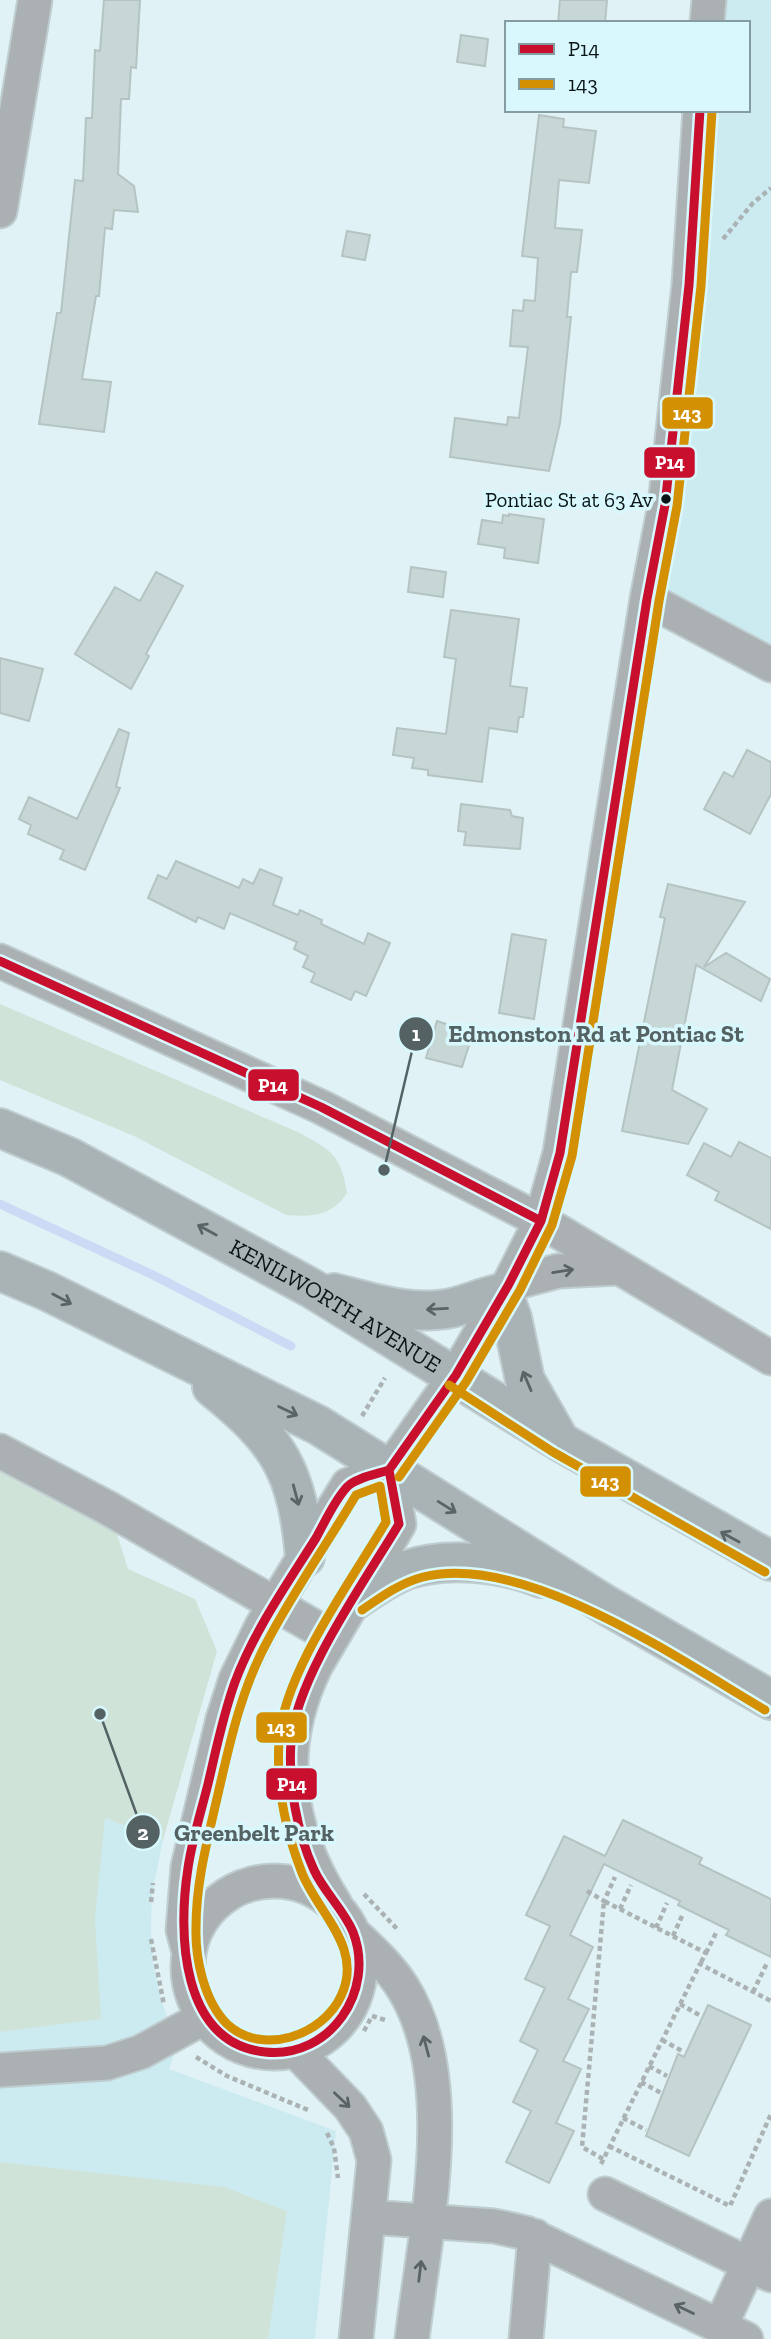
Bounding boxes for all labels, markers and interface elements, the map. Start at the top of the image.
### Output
legend [505,21,750,112]
text: P14 [568,36,599,61]
text: 143 [568,71,598,96]
line badge: 143 [661,396,714,430]
text: 143 [673,402,701,425]
line badge: P14 [643,446,696,479]
text: P14 [655,451,685,474]
place label: Pontiac St at 63 Av [485,487,653,512]
marker: Pontiac St at 63 Av [659,492,673,506]
callout: Edmonston Rd at Pontiac St [399,1011,757,1056]
text: Edmonston Rd at Pontiac St [448,1019,744,1048]
text: 1 [412,1021,421,1046]
line badge: P14 [247,1068,300,1102]
text: P14 [258,1074,288,1097]
one-way arrow [197,1223,217,1237]
street label: KENILWORTH AVENUE [225,1233,446,1379]
one-way arrow [551,1264,574,1277]
one-way arrow [51,1293,72,1307]
one-way arrow [426,1302,449,1315]
one-way arrow [520,1371,533,1392]
one-way arrow [277,1405,298,1418]
line badge: 143 [579,1465,632,1498]
text: 143 [591,1470,619,1493]
one-way arrow [291,1483,304,1505]
one-way arrow [436,1500,456,1514]
one-way arrow [720,1530,741,1543]
line badge: 143 [255,1711,308,1744]
text: 143 [267,1716,295,1739]
line badge: P14 [265,1767,318,1801]
text: P14 [277,1773,307,1796]
callout: Greenbelt Park [125,1810,348,1855]
text: Greenbelt Park [174,1818,334,1847]
text: 2 [137,1820,149,1845]
one-way arrow [418,2035,431,2057]
one-way arrow [333,2092,350,2109]
one-way arrow [414,2260,427,2283]
one-way arrow [674,2301,695,2315]

